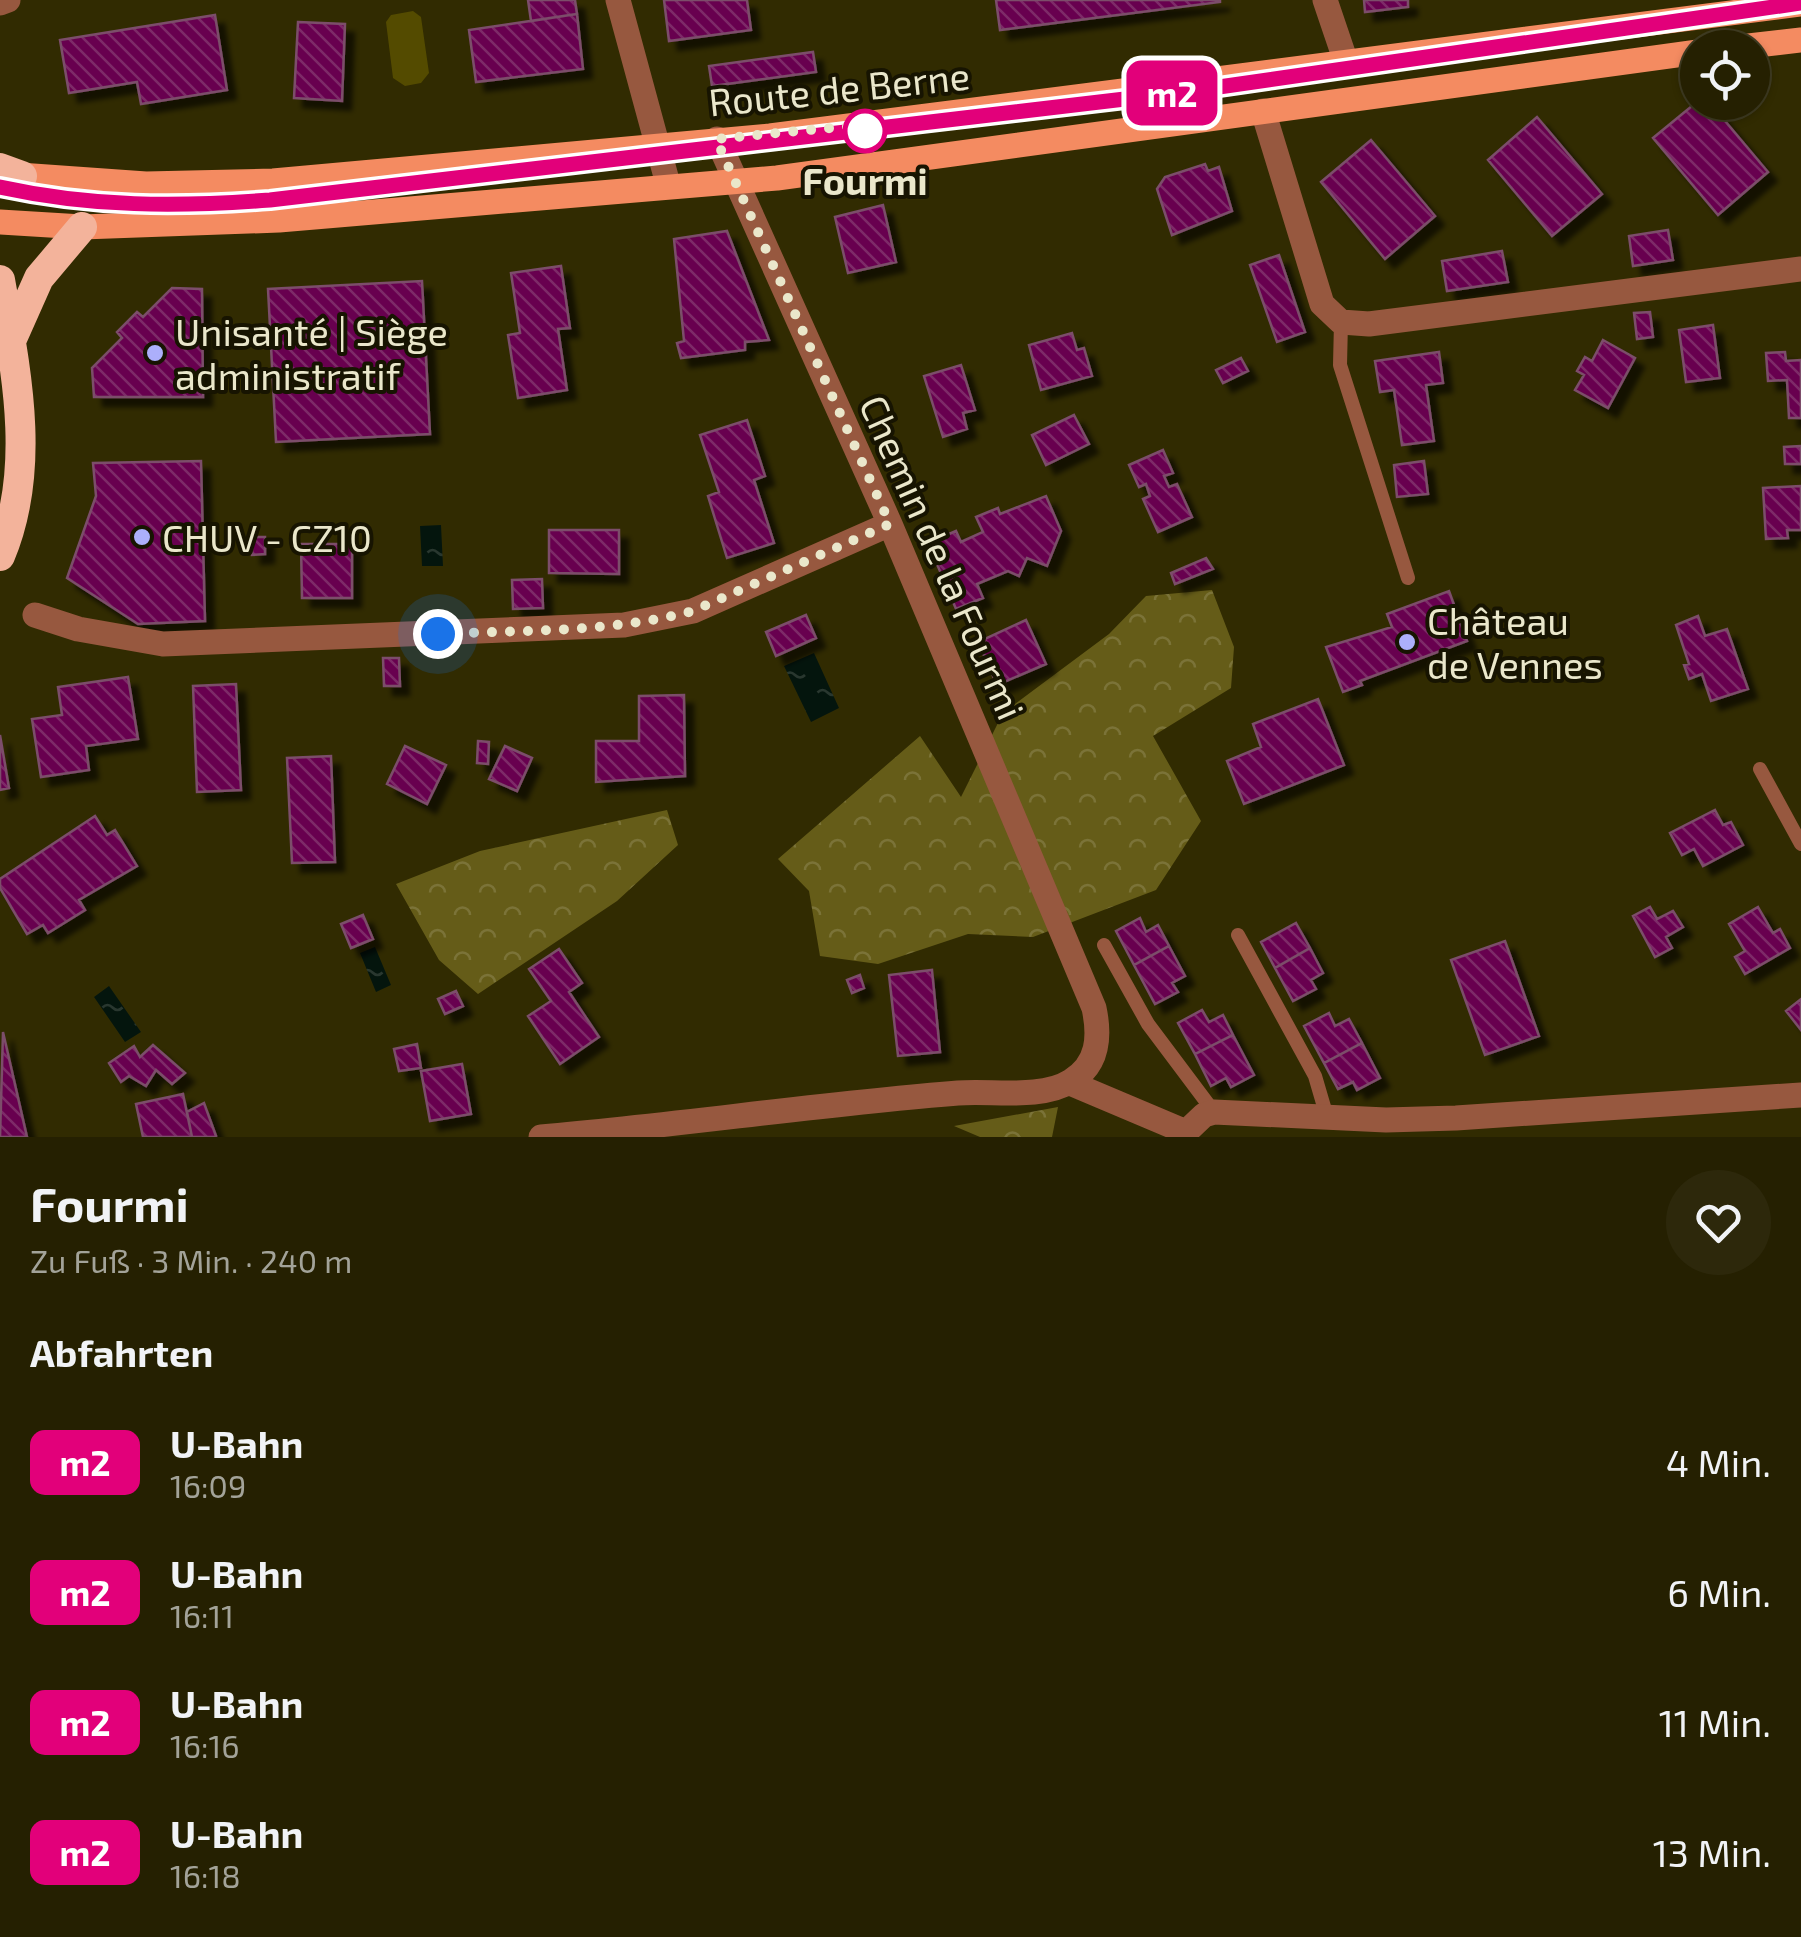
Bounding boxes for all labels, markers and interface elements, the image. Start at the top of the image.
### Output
map controls [1680,30,1770,120]
button: locate [1680,30,1770,120]
street label: Route de Berne [706,51,972,125]
line badge: m2 [1127,61,1217,126]
text: m2 [1146,72,1198,114]
marker: Fourmi [844,110,886,152]
place label: Fourmi [802,157,928,203]
place label: Unisanté | Siège administratif [175,308,448,398]
marker: Unisanté | Siège administratif [144,342,166,364]
street label: Chemin de la Fourmi [851,388,1035,726]
place label: CHUV - CZ10 [162,514,372,560]
marker: CHUV - CZ10 [131,526,153,548]
place label: Château de Vennes [1427,597,1603,687]
your location [413,609,463,659]
marker: Château de Vennes [1396,631,1418,653]
button: heart [1666,1170,1771,1275]
text: Fourmi [30,1174,189,1232]
text: Zu Fuß · 3 Min. · 240 m [30,1241,352,1279]
text: Abfahrten [30,1329,213,1375]
text: U-Bahn [170,1420,303,1466]
text: 4 Min. [1666,1439,1771,1485]
text: m2 [59,1441,111,1483]
text: 16:09 [170,1466,246,1504]
text: U-Bahn [170,1550,303,1596]
text: 6 Min. [1667,1569,1771,1615]
text: m2 [59,1571,111,1613]
text: 16:11 [170,1596,234,1634]
text: U-Bahn [170,1680,303,1726]
text: 11 Min. [1659,1699,1771,1745]
text: m2 [59,1701,111,1743]
text: 16:16 [170,1726,240,1764]
text: U-Bahn [170,1810,303,1856]
text: 13 Min. [1653,1829,1771,1875]
text: m2 [59,1831,111,1873]
text: 16:18 [170,1856,241,1894]

